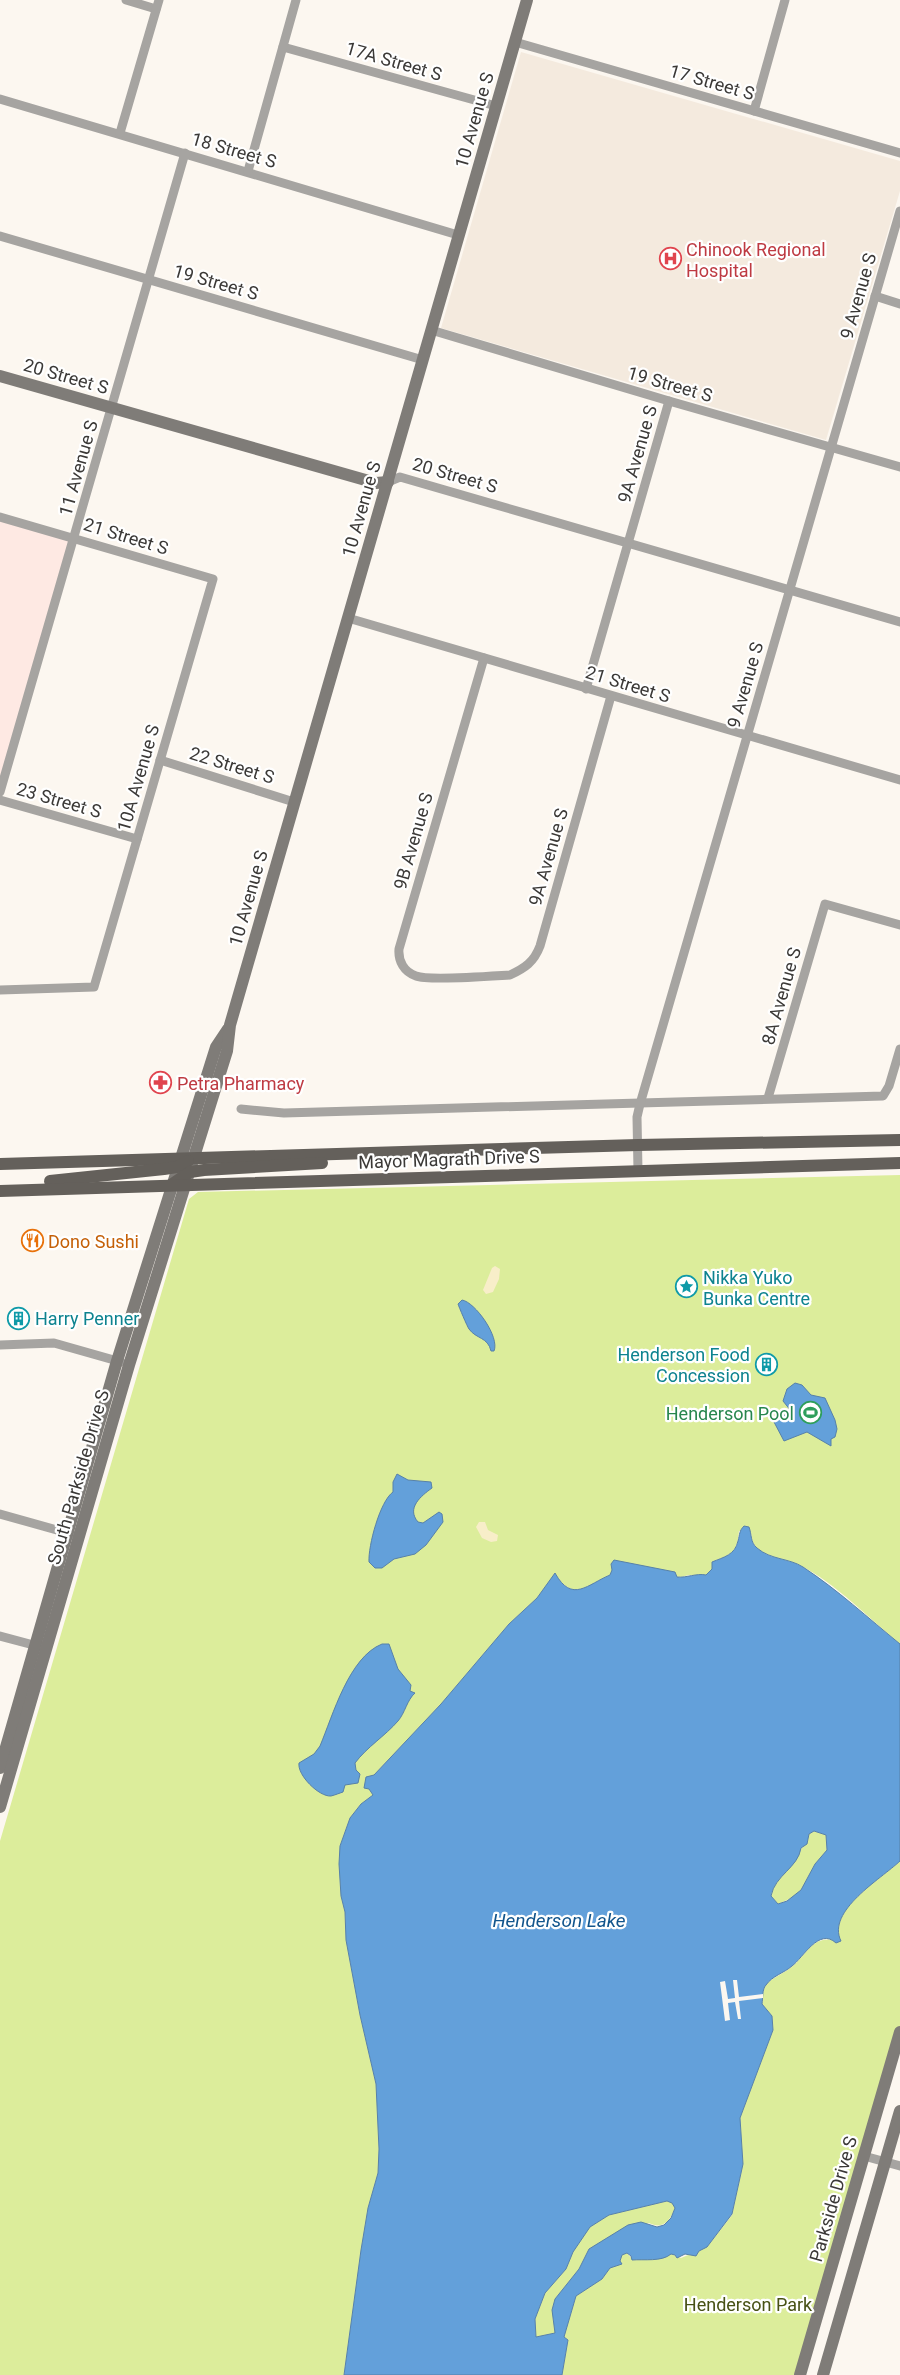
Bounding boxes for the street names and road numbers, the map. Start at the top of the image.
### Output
street label: 17A Street S [343,37,445,85]
street label: 17 Street S [667,60,757,104]
street label: 10 Avenue S [450,69,498,170]
street label: 18 Street S [189,128,279,172]
street label: 9 Avenue S [836,250,880,341]
street label: 19 Street S [171,260,261,304]
street label: 20 Street S [21,354,111,398]
street label: 19 Street S [625,362,715,406]
street label: 9A Avenue S [613,403,661,505]
street label: 11 Avenue S [54,417,102,518]
street label: 20 Street S [410,453,500,497]
street label: 10 Avenue S [337,458,385,559]
street label: 21 Street S [81,513,171,559]
street label: 9 Avenue S [723,639,767,730]
street label: 21 Street S [583,661,673,707]
street label: 10A Avenue S [113,722,163,834]
street label: 22 Street S [187,742,277,788]
street label: 23 Street S [14,778,104,822]
street label: 9B Avenue S [389,790,437,892]
street label: 9A Avenue S [524,806,572,908]
street label: 10 Avenue S [224,847,272,948]
street label: 8A Avenue S [757,945,805,1047]
street label: Mayor Magrath Drive S [358,1145,540,1173]
street label: South Parkside Drive S [43,1387,113,1567]
street label: Parkside Drive S [805,2133,861,2264]

